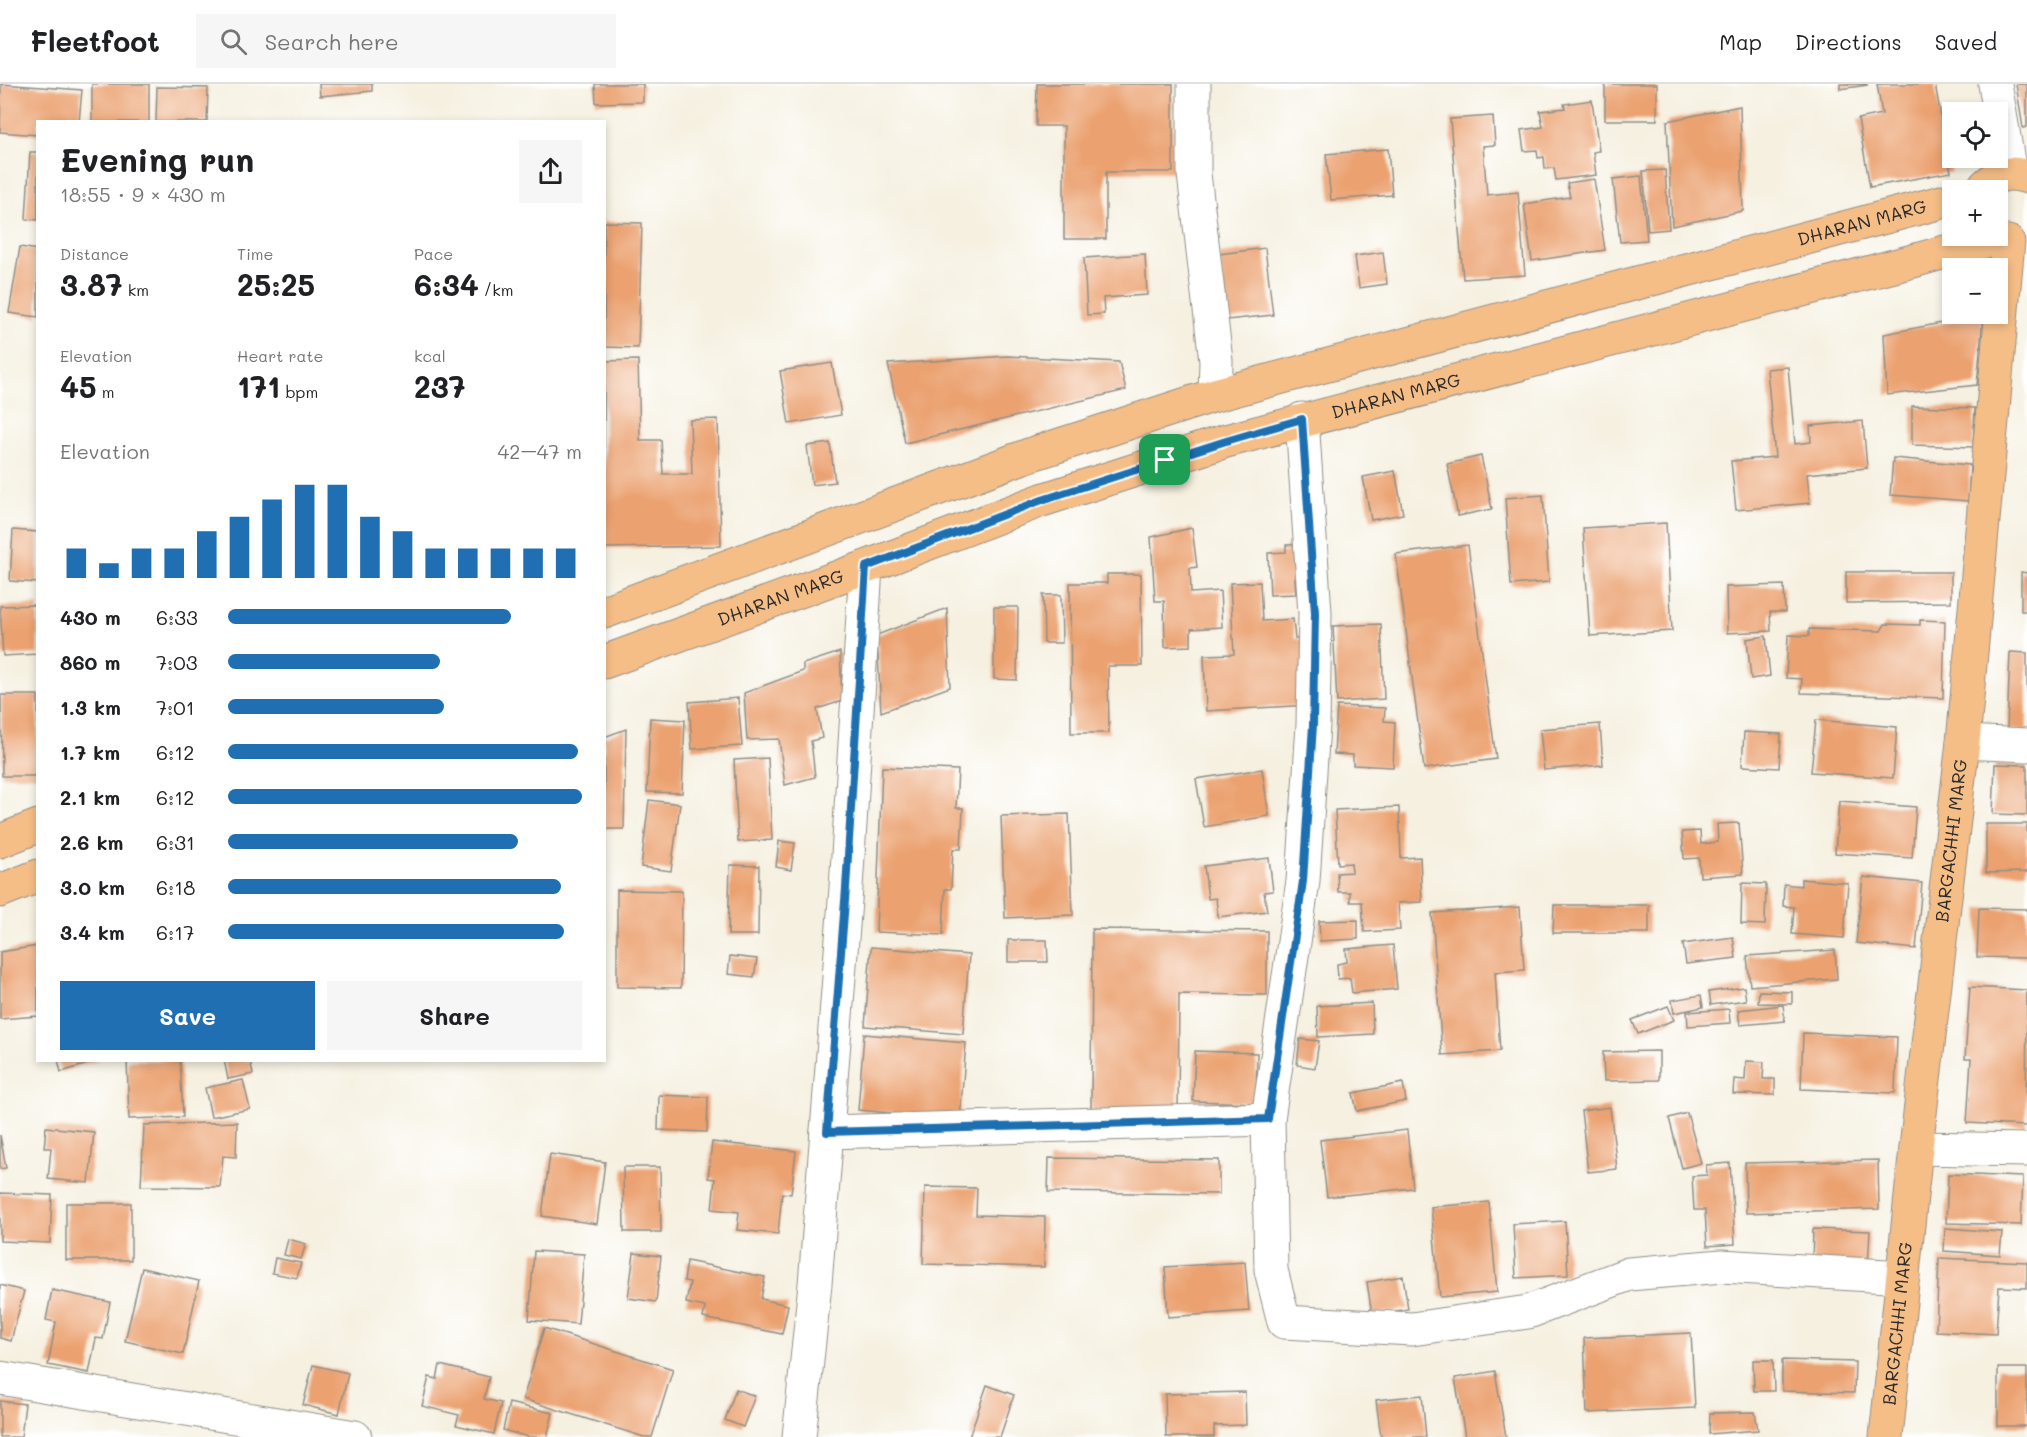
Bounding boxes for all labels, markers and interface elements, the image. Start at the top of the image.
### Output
search box [196,14,616,68]
text: Fleetfoot [30,23,160,59]
icon: search [217,25,250,58]
text: Search here [265,27,399,56]
text: Map [1719,28,1762,55]
text: Directions [1795,28,1902,55]
text: Saved [1935,28,1997,55]
map controls [1942,102,2008,324]
button: locate [1942,102,2008,168]
text: Evening run [60,137,254,180]
button: share [519,140,582,203]
button: + [1942,180,2008,246]
text: 18:55 · 9 × 430 m [60,181,226,207]
street label: DHARAN MARG [1795,194,1929,251]
text: Distance [60,243,129,264]
text: Time [237,243,273,264]
text: Pace [414,243,453,264]
button: − [1942,258,2008,324]
text: 3.87 [60,264,123,304]
text: 25:25 [237,264,315,304]
text: 6:34 [414,264,479,304]
text: km [123,279,149,300]
text: /km [479,279,513,300]
text: Elevation [60,345,132,366]
text: Heart rate [237,345,323,366]
text: kcal [414,345,446,366]
text: 45 [60,366,97,406]
text: 171 [237,366,280,406]
text: 237 [414,366,465,406]
street label: DHARAN MARG [1329,367,1463,424]
text: m [97,381,114,402]
text: bpm [280,381,318,402]
pin [1139,434,1190,485]
text: Elevation [60,438,150,464]
text: 42–47 m [498,438,582,464]
icon: arrive [1148,443,1181,476]
street label: DHARAN MARG [714,563,847,631]
text: 430 m [60,604,121,630]
text: 6:33 [156,604,198,630]
text: 860 m [60,649,120,675]
text: 7:03 [156,649,197,675]
text: 1.3 km [60,694,121,720]
text: 7:01 [156,694,195,720]
text: 1.7 km [60,739,120,765]
text: 6:12 [156,739,194,765]
street label: BARGACHHI MARG [1929,758,1972,923]
text: 2.1 km [60,784,120,810]
text: 6:12 [156,784,194,810]
text: 2.6 km [60,829,123,855]
text: 6:31 [156,829,195,855]
text: 3.0 km [60,874,125,900]
text: 6:18 [156,874,195,900]
text: 3.4 km [60,919,125,945]
text: 6:17 [156,919,194,945]
button: Save [60,981,315,1050]
button: Share [327,981,582,1050]
street label: BARGACHHI MARG [1876,1241,1917,1406]

